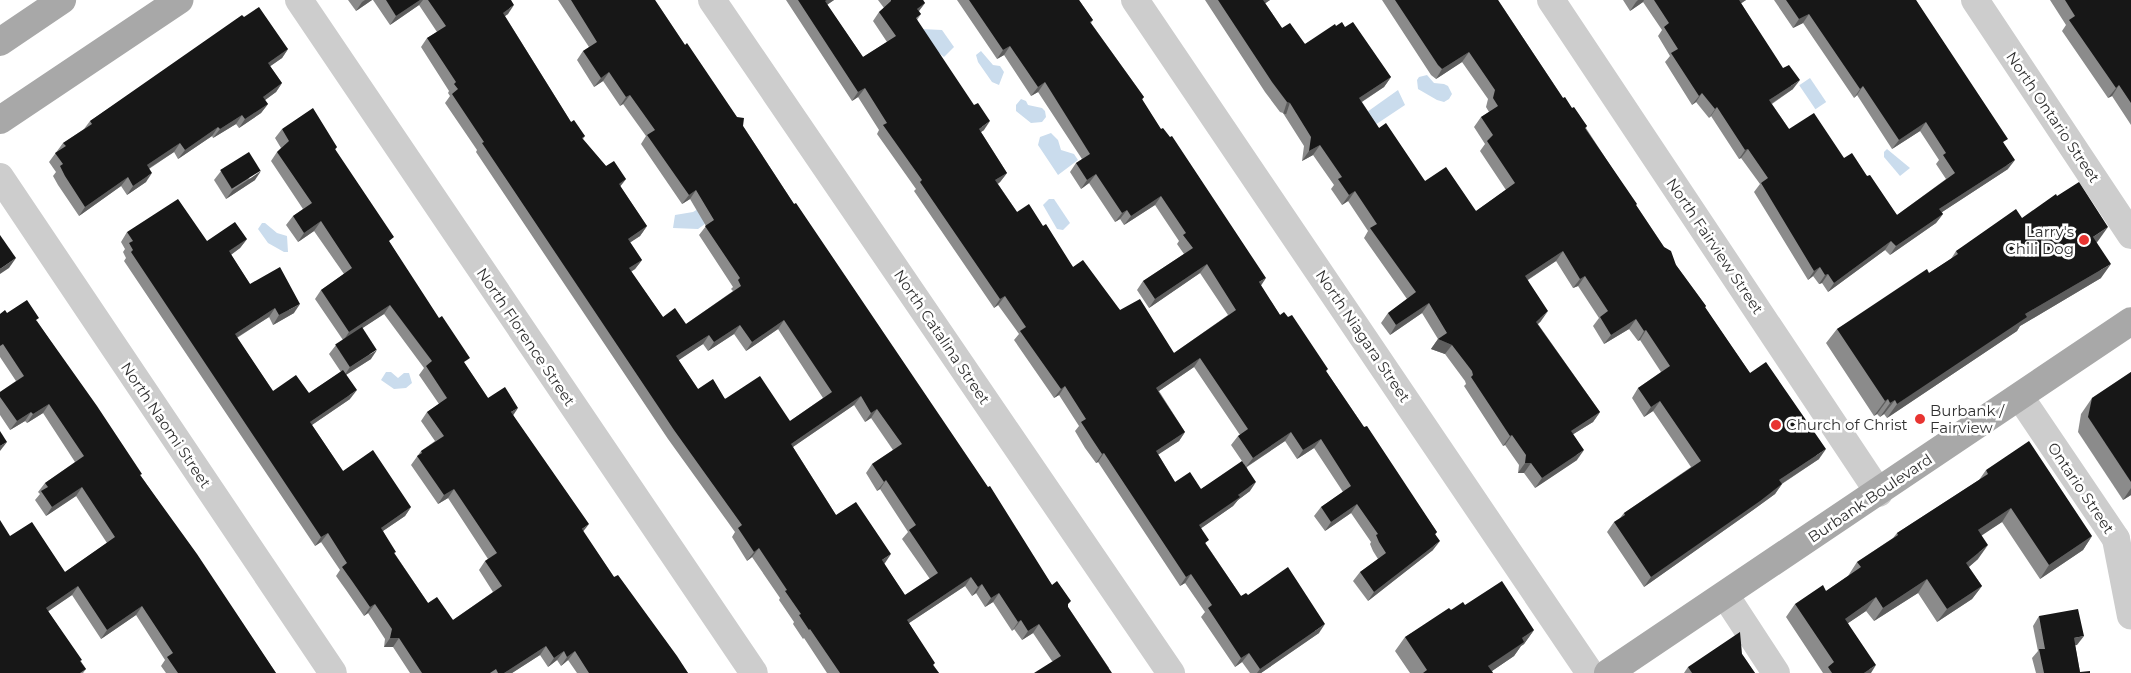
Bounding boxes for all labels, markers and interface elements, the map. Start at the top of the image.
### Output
street label: North Ontario Street [2002,48,2104,186]
street label: North Fairview Street [1663,175,1767,317]
place label: Larry's Chili Dog [2005,222,2074,257]
marker: Larry's Chili Dog [2078,234,2090,246]
street label: North Florence Street [473,265,579,409]
street label: North Catalina Street [890,266,994,408]
street label: North Niagara Street [1312,266,1414,406]
street label: North Naomi Street [117,359,215,491]
place label: Burbank / Fairview [1930,401,2004,436]
marker: Burbank / Fairview [1914,413,1926,425]
place label: Church of Christ [1786,416,1908,434]
marker: Church of Christ [1770,419,1782,431]
street label: Ontario Street [2044,439,2118,537]
street label: Burbank Boulevard [1805,450,1935,546]

